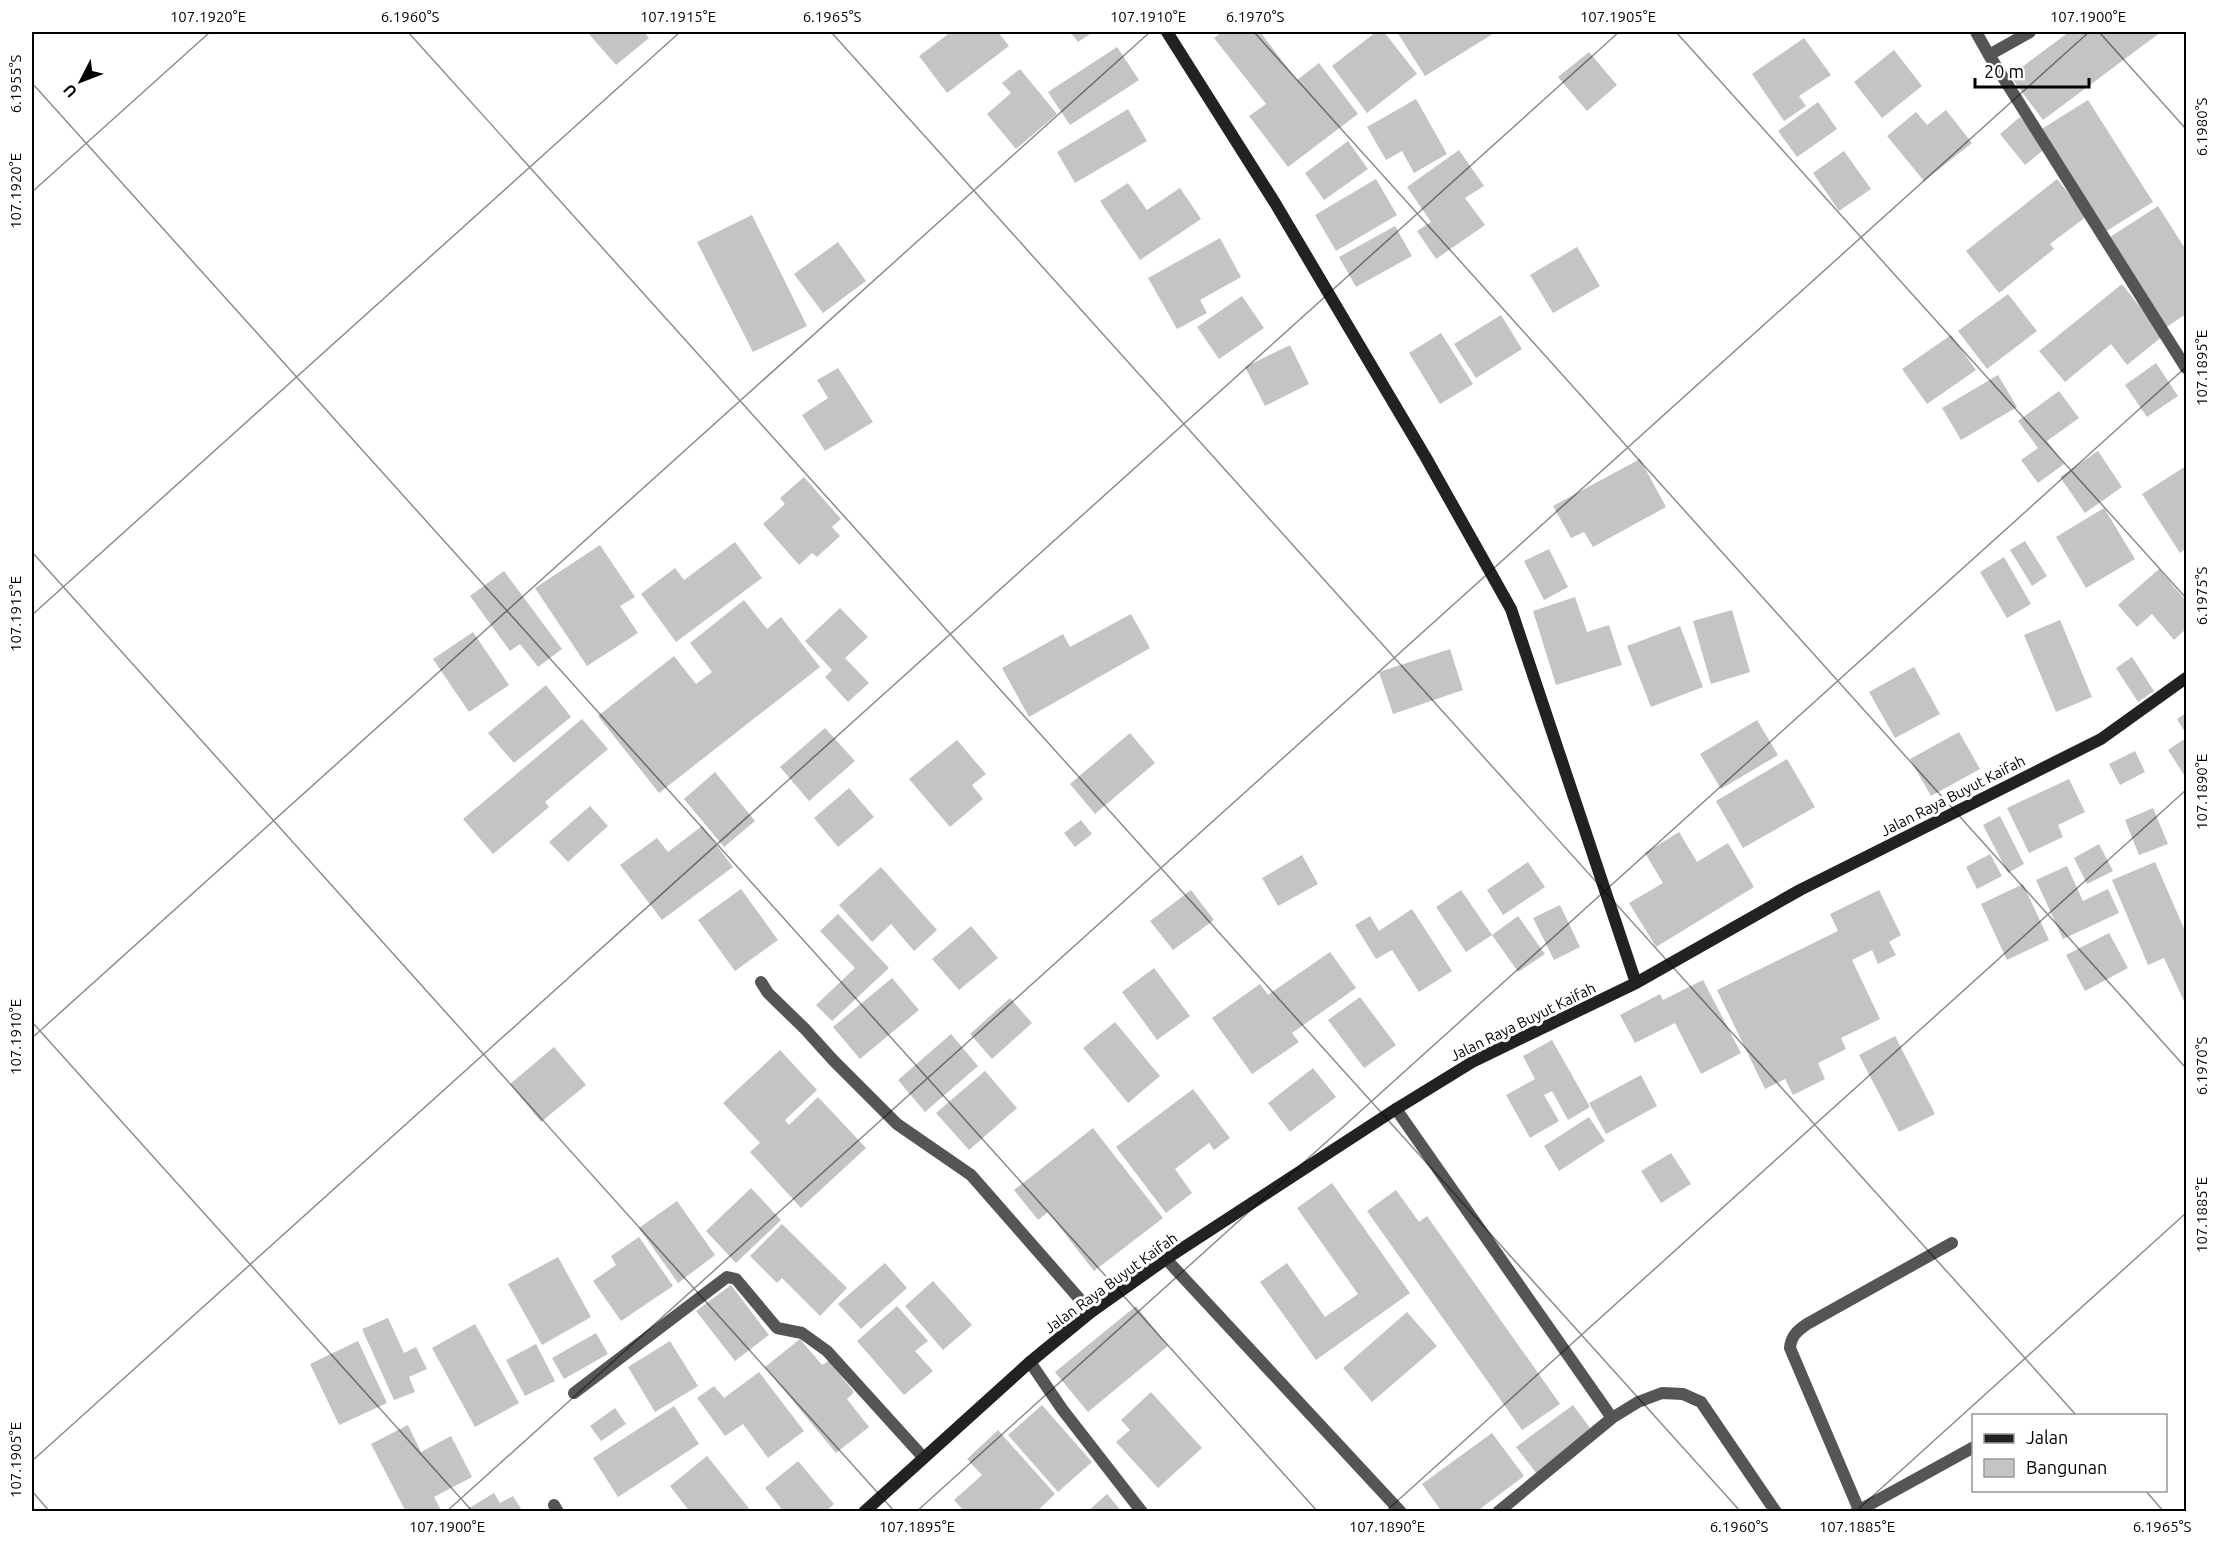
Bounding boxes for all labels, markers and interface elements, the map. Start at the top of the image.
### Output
text: 107.1920°E [170,8,246,25]
text: 6.1960°S [381,8,439,25]
text: 107.1915°E [640,8,716,25]
text: 6.1965°S [803,8,861,25]
text: 107.1910°E [1110,8,1186,25]
text: 6.1970°S [1226,8,1284,25]
text: 107.1905°E [1580,8,1656,25]
text: 107.1900°E [2050,8,2126,25]
north arrow [51,51,111,111]
scale bar [1975,51,2089,89]
text: 6.1955°S [7,55,24,113]
text: 20 m [1984,61,2024,81]
text: U [59,81,80,101]
text: 6.1980°S [2193,98,2210,156]
text: 107.1920°E [7,153,24,229]
text: 107.1895°E [2193,330,2210,406]
text: 6.1975°S [2193,567,2210,625]
text: 107.1915°E [7,576,24,652]
street label: Jalan Raya Buyut Kaifah [1878,752,2028,839]
text: 107.1890°E [2193,754,2210,830]
street label: Jalan Raya Buyut Kaifah [1447,979,1598,1064]
text: 107.1910°E [7,999,24,1075]
text: 6.1970°S [2193,1037,2210,1095]
text: 107.1885°E [2193,1177,2210,1253]
street label: Jalan Raya Buyut Kaifah [1041,1229,1180,1336]
legend [1972,1414,2167,1492]
text: 107.1905°E [7,1422,24,1498]
text: Jalan [2026,1427,2068,1447]
text: Bangunan [2026,1457,2107,1477]
text: 107.1900°E [409,1518,485,1535]
text: 107.1895°E [879,1518,955,1535]
text: 107.1890°E [1349,1518,1425,1535]
text: 6.1960°S [1710,1518,1768,1535]
text: 107.1885°E [1819,1518,1895,1535]
text: 6.1965°S [2133,1518,2191,1535]

